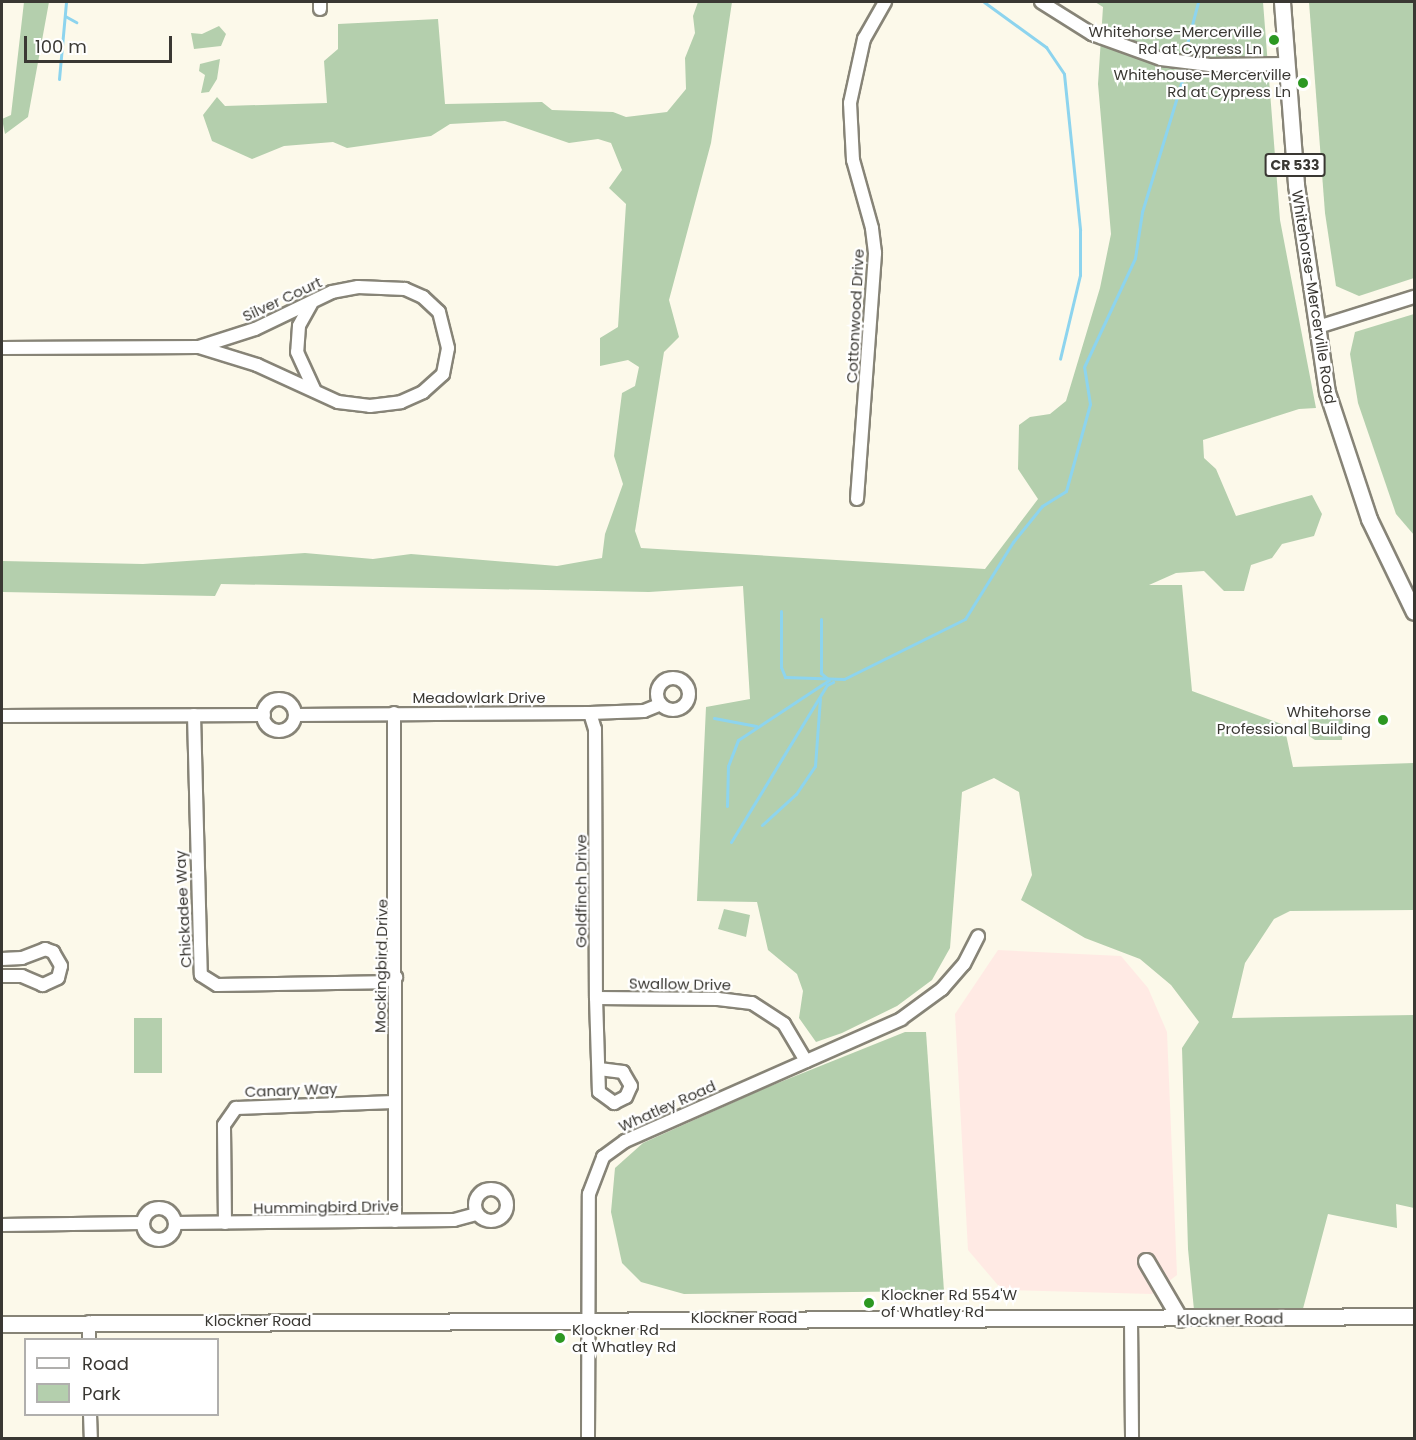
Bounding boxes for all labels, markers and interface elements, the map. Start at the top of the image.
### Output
place label: Whitehorse-Mercerville Rd at Cypress Ln [1089,22,1262,57]
scale bar [27,24,176,62]
marker: Whitehorse-Mercerville Rd at Cypress Ln [1267,33,1281,47]
text: 100 m [35,34,87,59]
place label: Whitehouse-Mercerville Rd at Cypress Ln [1114,65,1291,100]
marker: Whitehouse-Mercerville Rd at Cypress Ln [1296,76,1310,90]
road number: CR 533 [1264,154,1326,176]
street label: Whitehorse-Mercerville Road [1288,189,1340,405]
street label: Cottonwood Drive [842,248,868,384]
street label: Silver Court [240,273,324,325]
street label: Meadowlark Drive [412,689,546,707]
place label: Whitehorse Professional Building [1217,702,1371,737]
marker: Whitehorse Professional Building [1376,713,1390,727]
street label: Goldfinch Drive [572,834,590,948]
street label: Chickadee Way [171,850,195,968]
street label: Mockingbird Drive [371,899,391,1033]
street label: Swallow Drive [629,974,731,994]
street label: Whatley Road [616,1077,718,1135]
street label: Canary Way [244,1079,338,1101]
street label: Hummingbird Drive [253,1197,399,1217]
place label: Klockner Rd 554'W of Whatley Rd [881,1285,1017,1320]
marker: Klockner Rd 554'W of Whatley Rd [862,1296,876,1310]
street label: Klockner Road [691,1309,797,1327]
street label: Klockner Road [1177,1309,1283,1329]
street label: Klockner Road [205,1312,311,1330]
place label: Klockner Rd at Whatley Rd [572,1320,676,1355]
marker: Klockner Rd at Whatley Rd [553,1331,567,1345]
legend [24,1338,219,1416]
text: Road [82,1351,129,1376]
text: Park [82,1381,121,1406]

